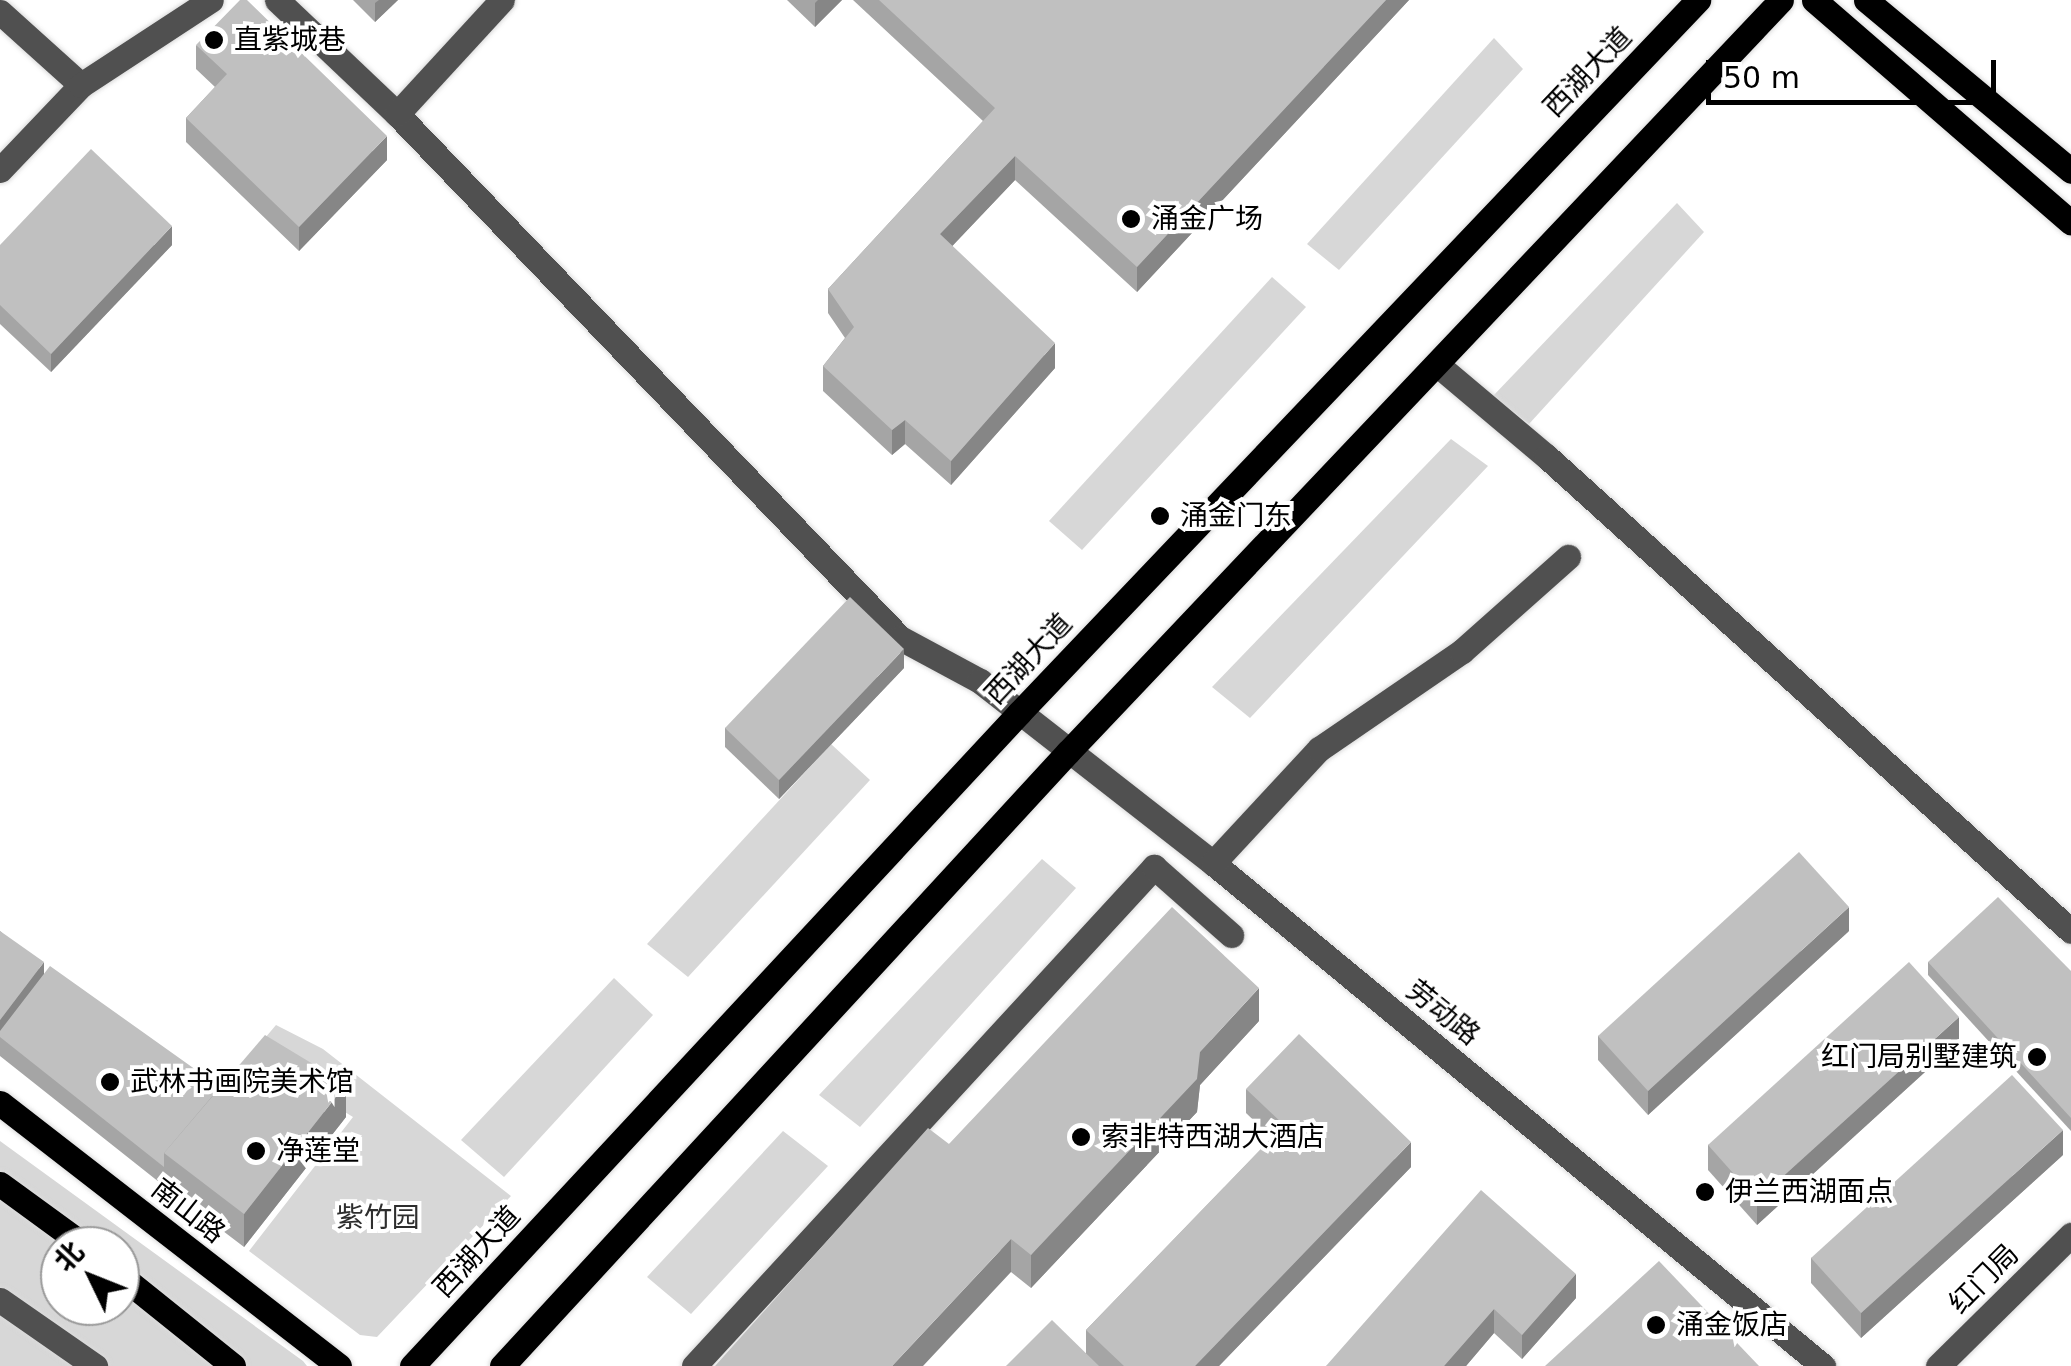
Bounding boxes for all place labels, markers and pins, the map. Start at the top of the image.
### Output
place label: 直紫城巷 [234,23,346,57]
marker: 直紫城巷 [203,29,225,51]
place label: 涌金广场 [1151,202,1263,236]
marker: 涌金广场 [1120,208,1142,230]
place label: 涌金门东 [1180,499,1292,533]
marker: 涌金门东 [1149,505,1171,527]
place label: 红门局别墅建筑 [1821,1040,2017,1074]
marker: 红门局别墅建筑 [2026,1046,2048,1068]
place label: 武林书画院美术馆 [130,1065,354,1099]
marker: 武林书画院美术馆 [99,1071,121,1093]
place label: 索非特西湖大酒店 [1101,1120,1325,1154]
marker: 索非特西湖大酒店 [1070,1126,1092,1148]
place label: 净莲堂 [276,1134,360,1168]
marker: 净莲堂 [245,1140,267,1162]
place label: 伊兰西湖面点 [1725,1175,1893,1209]
marker: 伊兰西湖面点 [1694,1181,1716,1203]
place label: 涌金饭店 [1676,1308,1788,1342]
marker: 涌金饭店 [1645,1314,1667,1336]

